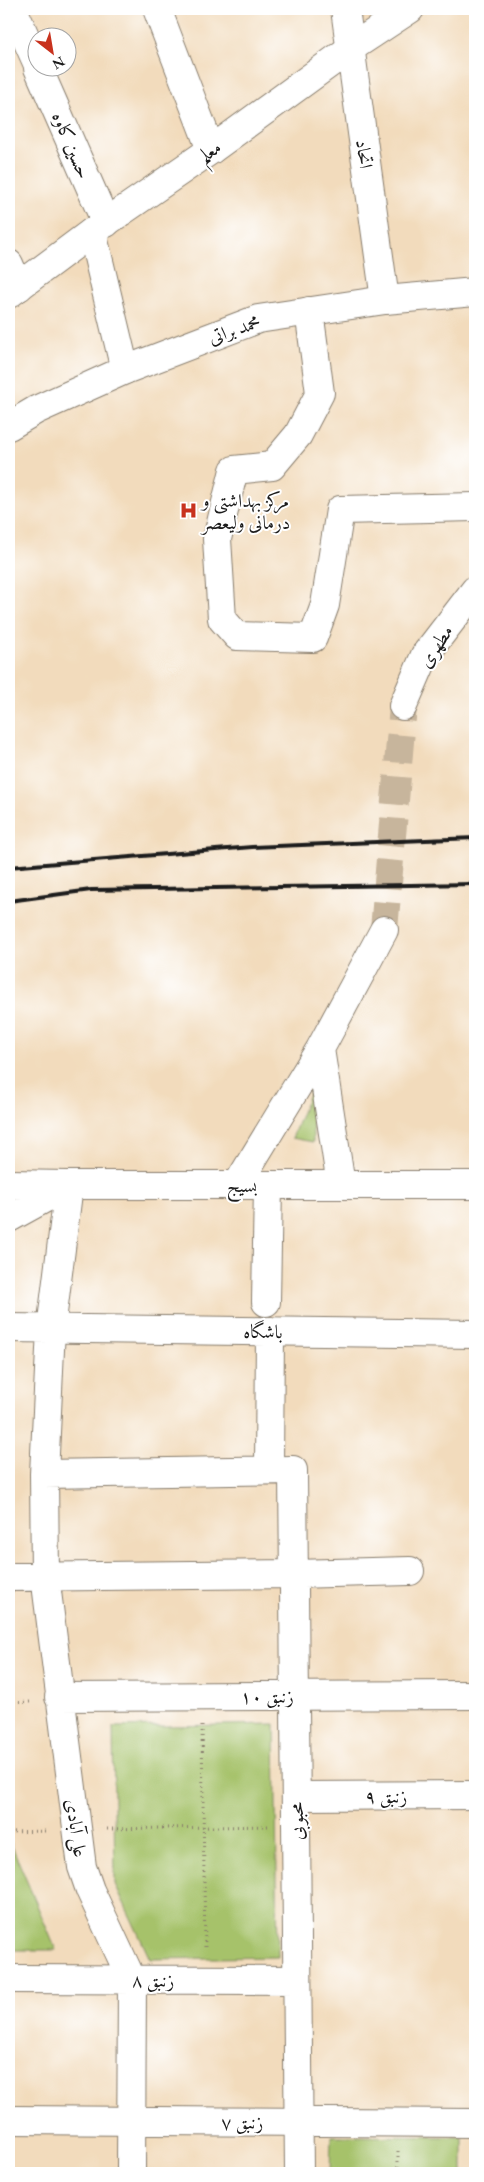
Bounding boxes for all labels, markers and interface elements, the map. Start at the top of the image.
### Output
north arrow [28,28,78,78]
text: N [49,53,68,74]
street label: حسین کاوه [46,108,97,183]
street label: معلم [192,134,230,174]
street label: اتحاد [350,138,379,170]
street label: محمد براتی [205,309,264,350]
place label: مرکز بهداشتی و درمانی ولیعصر [200,488,290,535]
hospital icon: مرکز بهداشتی و درمانی ولیعصر [178,501,198,521]
street label: مطهری [412,620,459,673]
street label: بسیج [227,1173,258,1203]
street label: باشگاه [243,1319,283,1344]
street label: زنبق ۱۰ [240,1684,294,1709]
street label: زنبق ۹ [365,1784,407,1809]
street label: علی آبادی [58,1797,93,1859]
street label: محبوبی [284,1801,311,1840]
street label: زنبق ۸ [132,1968,174,1993]
street label: زنبق ۷ [221,2110,263,2135]

